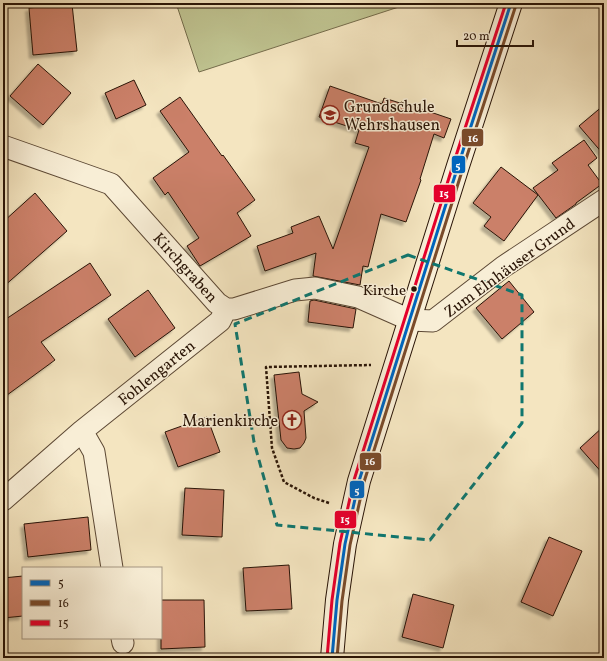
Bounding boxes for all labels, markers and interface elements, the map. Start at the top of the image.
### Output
scale bar [457,22,533,48]
text: 20 m [463,29,490,45]
place label: Grundschule Wehrshausen [344,97,440,137]
school or university icon: Grundschule Wehrshausen [319,104,341,126]
line badge: 16 [461,128,484,147]
text: 16 [468,132,478,147]
line badge: 5 [451,155,466,174]
text: 5 [455,159,461,174]
line badge: 15 [433,184,456,203]
text: 15 [439,187,449,202]
street label: Zum Elnhäuser Grund [440,213,580,324]
street label: Kirchgraben [147,229,222,308]
place label: Kirche [363,281,406,302]
marker: Kirche [409,284,419,294]
street label: Fohlengarten [114,336,200,412]
church icon: Marienkirche [281,409,303,431]
place label: Marienkirche [182,411,278,433]
line badge: 16 [359,452,382,471]
text: 16 [365,455,375,470]
line badge: 5 [349,480,365,499]
text: 5 [354,484,360,499]
line badge: 15 [334,510,357,529]
text: 15 [340,513,350,528]
legend [22,567,162,639]
text: 5 [58,576,64,592]
text: 16 [58,596,69,612]
text: 15 [58,616,69,632]

